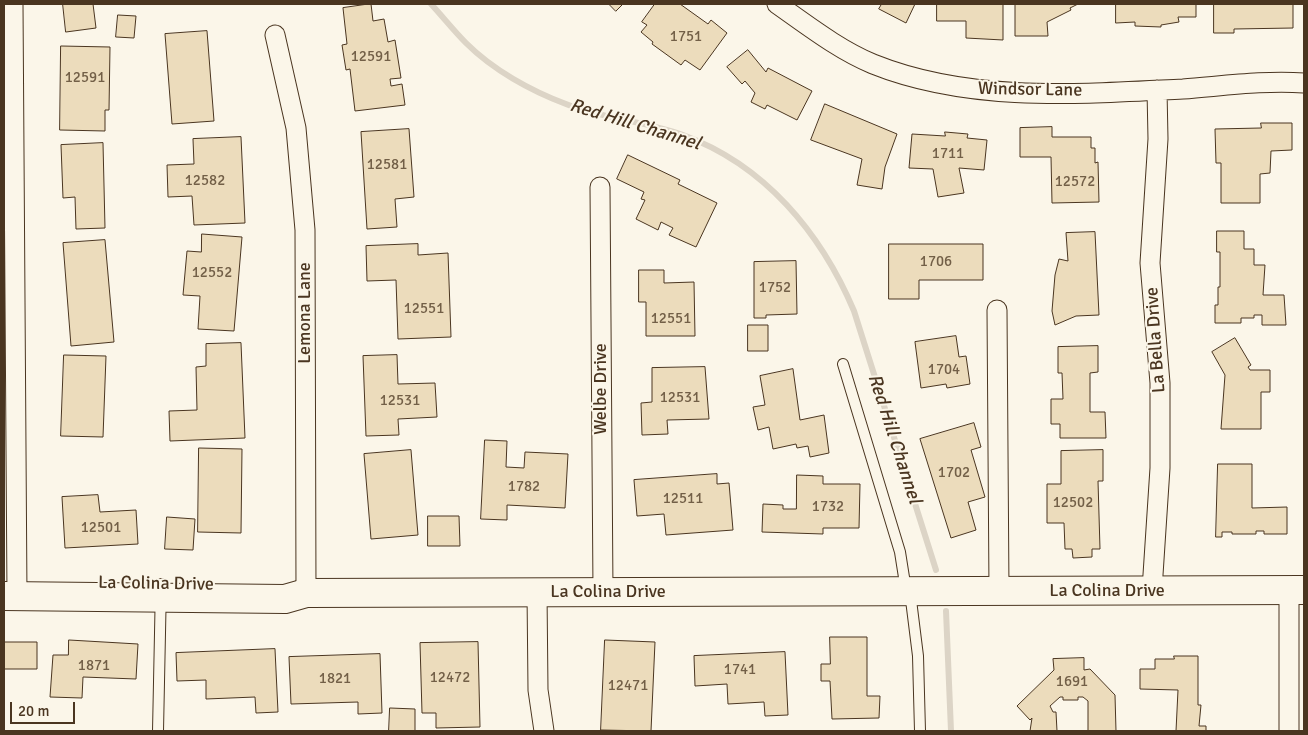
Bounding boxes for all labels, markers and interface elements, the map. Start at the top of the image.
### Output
house number: 1751 [670,28,702,46]
house number: 12591 [351,48,391,66]
house number: 12591 [65,69,105,87]
street label: Windsor Lane [978,78,1082,102]
water label: Red Hill Channel [567,94,703,156]
house number: 1711 [932,145,964,163]
house number: 12581 [367,156,407,174]
house number: 12582 [185,172,225,190]
house number: 12572 [1055,173,1095,191]
house number: 1706 [920,253,952,271]
street label: Lemona Lane [294,262,316,364]
house number: 12552 [192,264,232,282]
house number: 1752 [759,279,791,297]
street label: La Bella Drive [1142,286,1170,394]
house number: 12551 [404,300,444,318]
house number: 12551 [651,310,691,328]
street label: Welbe Drive [590,343,612,435]
house number: 1704 [928,361,960,379]
water label: Red Hill Channel [862,371,926,507]
house number: 12531 [660,389,700,407]
house number: 12531 [380,392,420,410]
house number: 1702 [938,464,970,482]
house number: 1782 [508,478,540,496]
house number: 12511 [663,490,703,508]
house number: 12502 [1053,494,1093,512]
house number: 1732 [812,498,844,516]
house number: 12501 [81,519,121,537]
street label: La Colina Drive [98,572,214,596]
street label: La Colina Drive [1049,580,1165,602]
street label: La Colina Drive [550,581,666,603]
house number: 1871 [78,657,110,675]
house number: 1741 [724,661,756,679]
house number: 12472 [430,669,470,687]
house number: 1821 [319,670,351,688]
house number: 1691 [1056,673,1088,691]
house number: 12471 [608,677,648,695]
scale bar [12,692,78,724]
text: 20 m [18,702,49,720]

